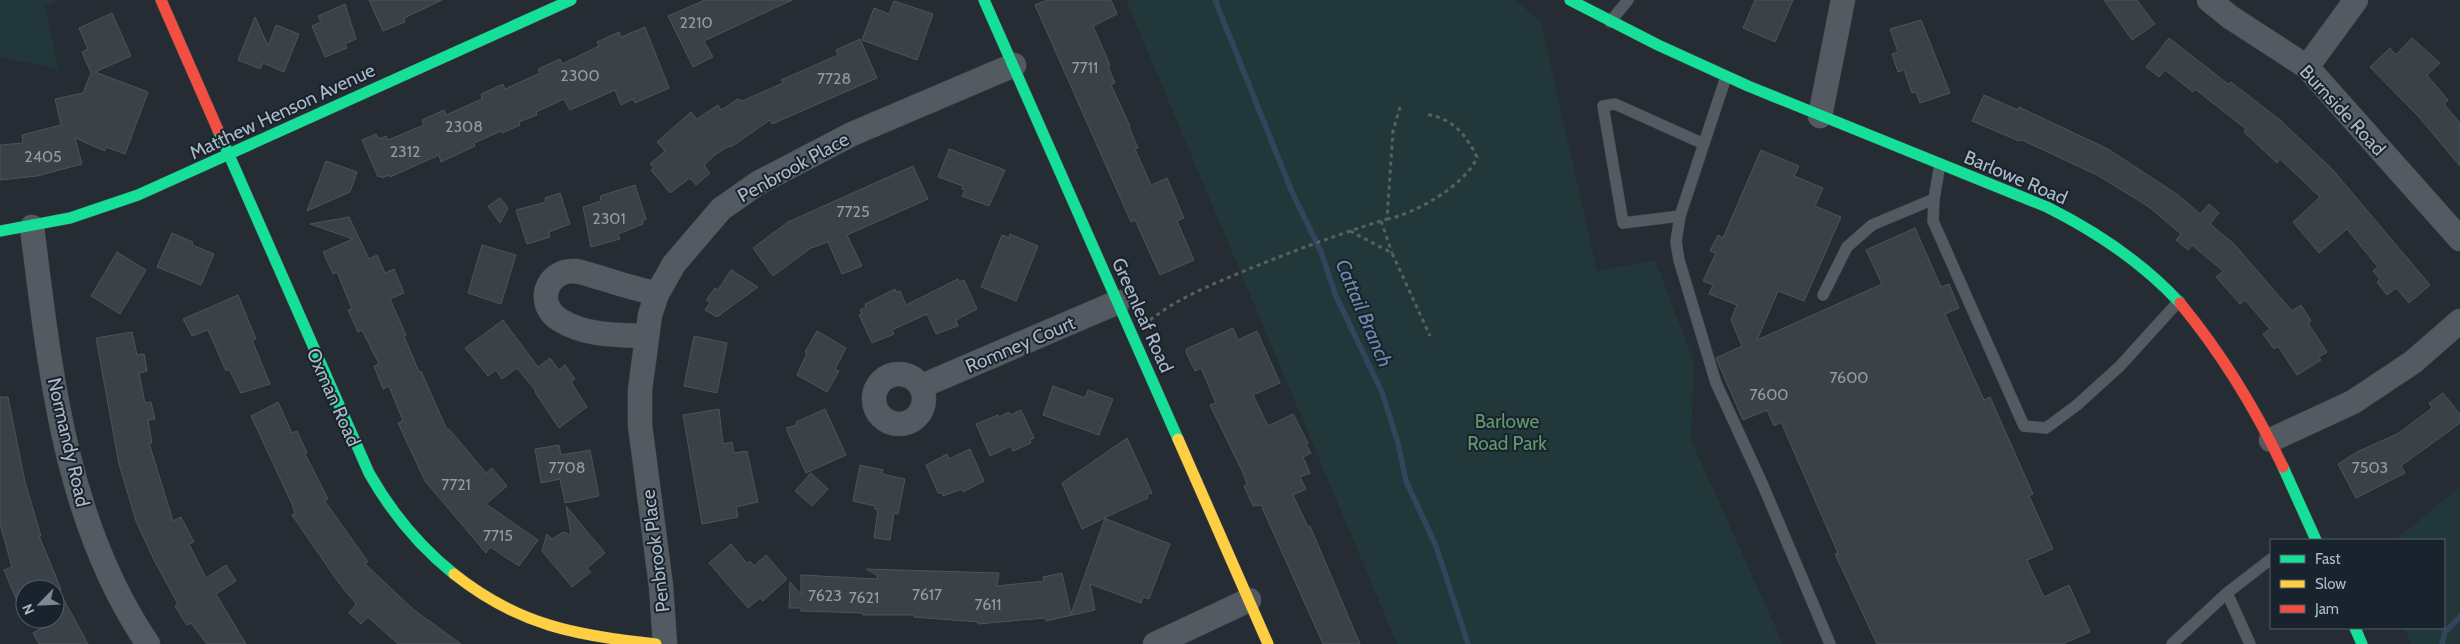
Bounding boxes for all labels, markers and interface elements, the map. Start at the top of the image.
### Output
house number: 2210 [679,13,713,32]
street label: Matthew Henson Avenue [186,58,379,165]
house number: 7711 [1072,58,1098,77]
street label: Burnside Road [2295,60,2390,160]
house number: 2300 [560,66,600,85]
house number: 7728 [817,69,851,88]
house number: 2308 [445,117,483,136]
street label: Penbrook Place [734,127,853,207]
house number: 2312 [390,142,420,161]
street label: Barlowe Road [1961,145,2071,210]
house number: 2405 [24,147,62,166]
house number: 7725 [836,202,870,221]
house number: 2301 [592,209,626,228]
street label: Greenleaf Road [1107,254,1178,376]
water label: Cattail Branch [1331,255,1397,371]
street label: Romney Court [962,311,1079,378]
street label: Oxman Road [302,344,365,450]
house number: 7600 [1829,368,1869,387]
street label: Normandy Road [43,375,95,509]
house number: 7600 [1749,385,1789,404]
park label: Barlowe Road Park [1467,410,1547,455]
house number: 7708 [549,458,585,477]
house number: 7503 [2352,458,2388,477]
house number: 7721 [441,475,471,494]
street label: Penbrook Place [637,488,674,614]
house number: 7715 [483,526,513,545]
legend [2270,539,2445,629]
text: Fast [2315,550,2340,568]
text: Slow [2315,575,2346,593]
north arrow [15,579,65,629]
house number: 7617 [912,585,942,604]
house number: 7623 [808,586,842,605]
house number: 7621 [849,588,879,607]
house number: 7611 [974,595,1002,614]
text: Jam [2314,600,2339,618]
text: N [18,601,38,617]

